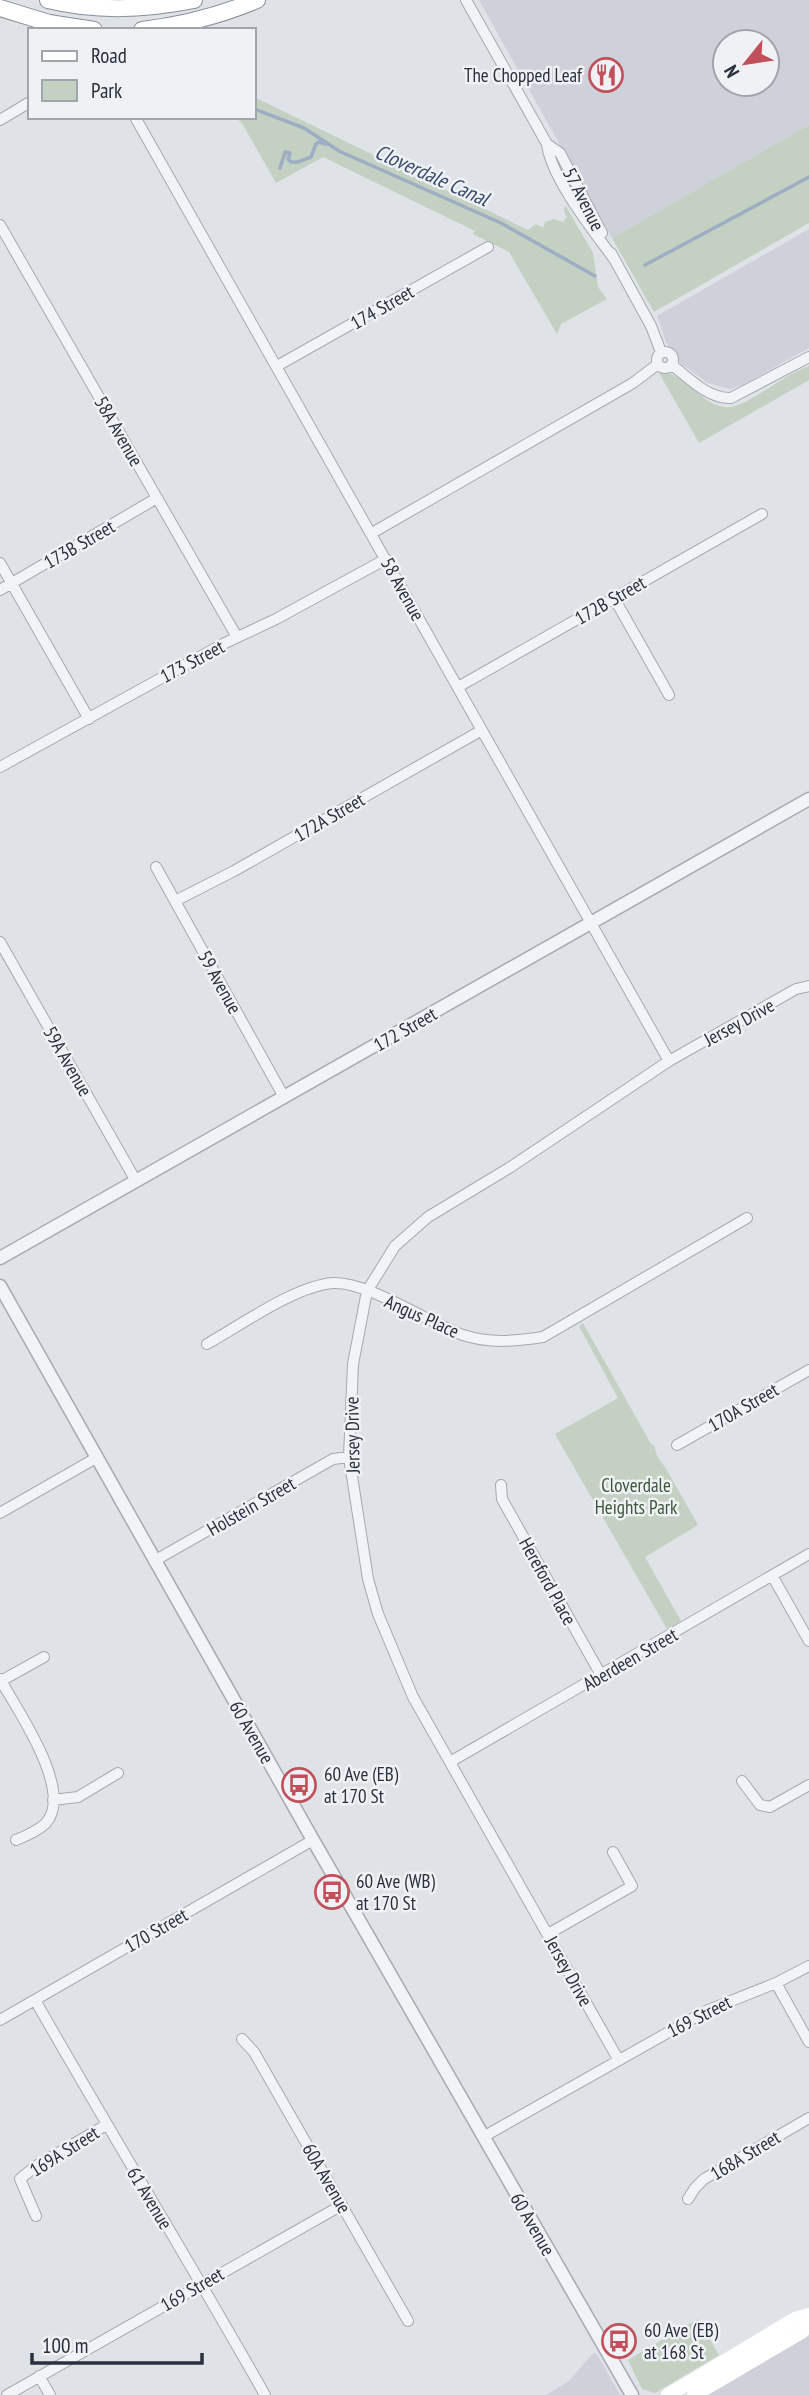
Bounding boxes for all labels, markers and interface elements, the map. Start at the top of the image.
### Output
legend [28,28,256,119]
north arrow [711,28,781,98]
text: Road [91,42,127,69]
restaurant icon: The Chopped Leaf [587,56,625,94]
text: N [718,61,744,82]
place label: The Chopped Leaf [464,63,583,87]
text: Park [91,77,122,104]
water label: Cloverdale Canal [371,138,495,213]
street label: 57 Avenue [558,163,610,235]
street label: 174 Street [346,279,419,335]
street label: 58A Avenue [89,392,149,470]
street label: 173B Street [39,514,119,574]
street label: 58 Avenue [376,553,430,625]
street label: 172B Street [570,570,650,630]
street label: 173 Street [156,634,229,688]
street label: 172A Street [289,787,369,847]
street label: 59 Avenue [193,946,247,1018]
street label: Jersey Drive [699,993,778,1052]
street label: 172 Street [369,1001,442,1057]
street label: 59A Avenue [38,1022,98,1100]
street label: Angus Place [381,1289,463,1343]
street label: 170A Street [703,1377,783,1437]
street label: Jersey Drive [339,1396,365,1475]
street label: Holstein Street [203,1471,300,1541]
park label: Cloverdale Heights Park [595,1473,678,1519]
street label: Hereford Place [514,1533,582,1629]
street label: Aberdeen Street [578,1622,682,1696]
street label: 60 Avenue [224,1696,280,1768]
place label: 60 Ave (EB) at 170 St [324,1762,399,1808]
bus stop icon: 60 Ave (EB) at 170 St [280,1766,318,1804]
place label: 60 Ave (WB) at 170 St [356,1869,435,1915]
bus stop icon: 60 Ave (WB) at 170 St [313,1873,351,1911]
street label: 170 Street [120,1902,193,1958]
street label: Jersey Drive [539,1931,598,2010]
street label: 169 Street [663,1989,736,2042]
street label: 169A Street [25,2120,104,2182]
street label: 168A Street [706,2124,785,2185]
street label: 60A Avenue [297,2139,357,2217]
street label: 61 Avenue [122,2162,178,2234]
street label: 60 Avenue [505,2188,561,2260]
street label: 169 Street [156,2261,229,2317]
place label: 60 Ave (EB) at 168 St [644,2318,719,2364]
scale bar [32,2322,201,2366]
bus stop icon: 60 Ave (EB) at 168 St [600,2322,638,2360]
text: 100 m [42,2332,88,2359]

